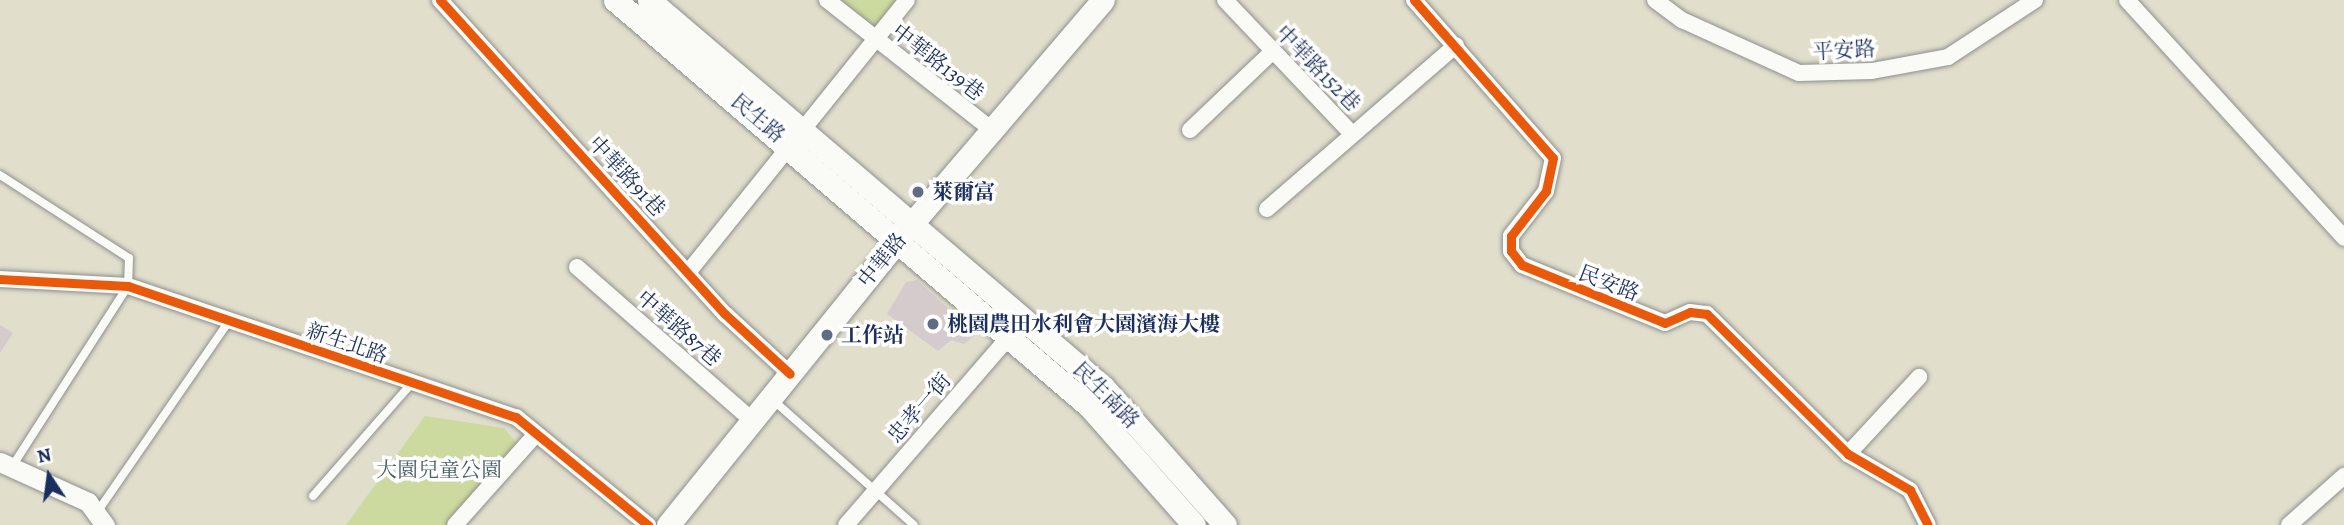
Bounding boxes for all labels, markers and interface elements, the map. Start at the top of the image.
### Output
street label: 中華路139巷 [887,18,989,106]
street label: 中華路152巷 [1271,20,1365,116]
street label: 平安路 [1812,36,1876,64]
street label: 民生路 [726,88,790,148]
street label: 中華路91巷 [583,131,671,221]
place label: 萊爾富 [932,179,995,205]
marker: 萊爾富 [910,184,926,200]
street label: 中華路 [852,228,912,292]
street label: 民安路 [1575,260,1643,306]
street label: 中華路87巷 [632,285,726,371]
place label: 桃園農田水利會大園濱海大樓 [947,311,1220,337]
marker: 桃園農田水利會大園濱海大樓 [925,316,941,332]
street label: 新生北路 [303,317,391,369]
place label: 工作站 [841,322,904,348]
marker: 工作站 [819,327,835,343]
street label: 民生南路 [1067,356,1145,434]
street label: 忠孝一街 [882,368,956,448]
north arrow [14,441,84,511]
text: N [35,441,54,470]
park label: 大園兒童公園 [376,457,502,483]

